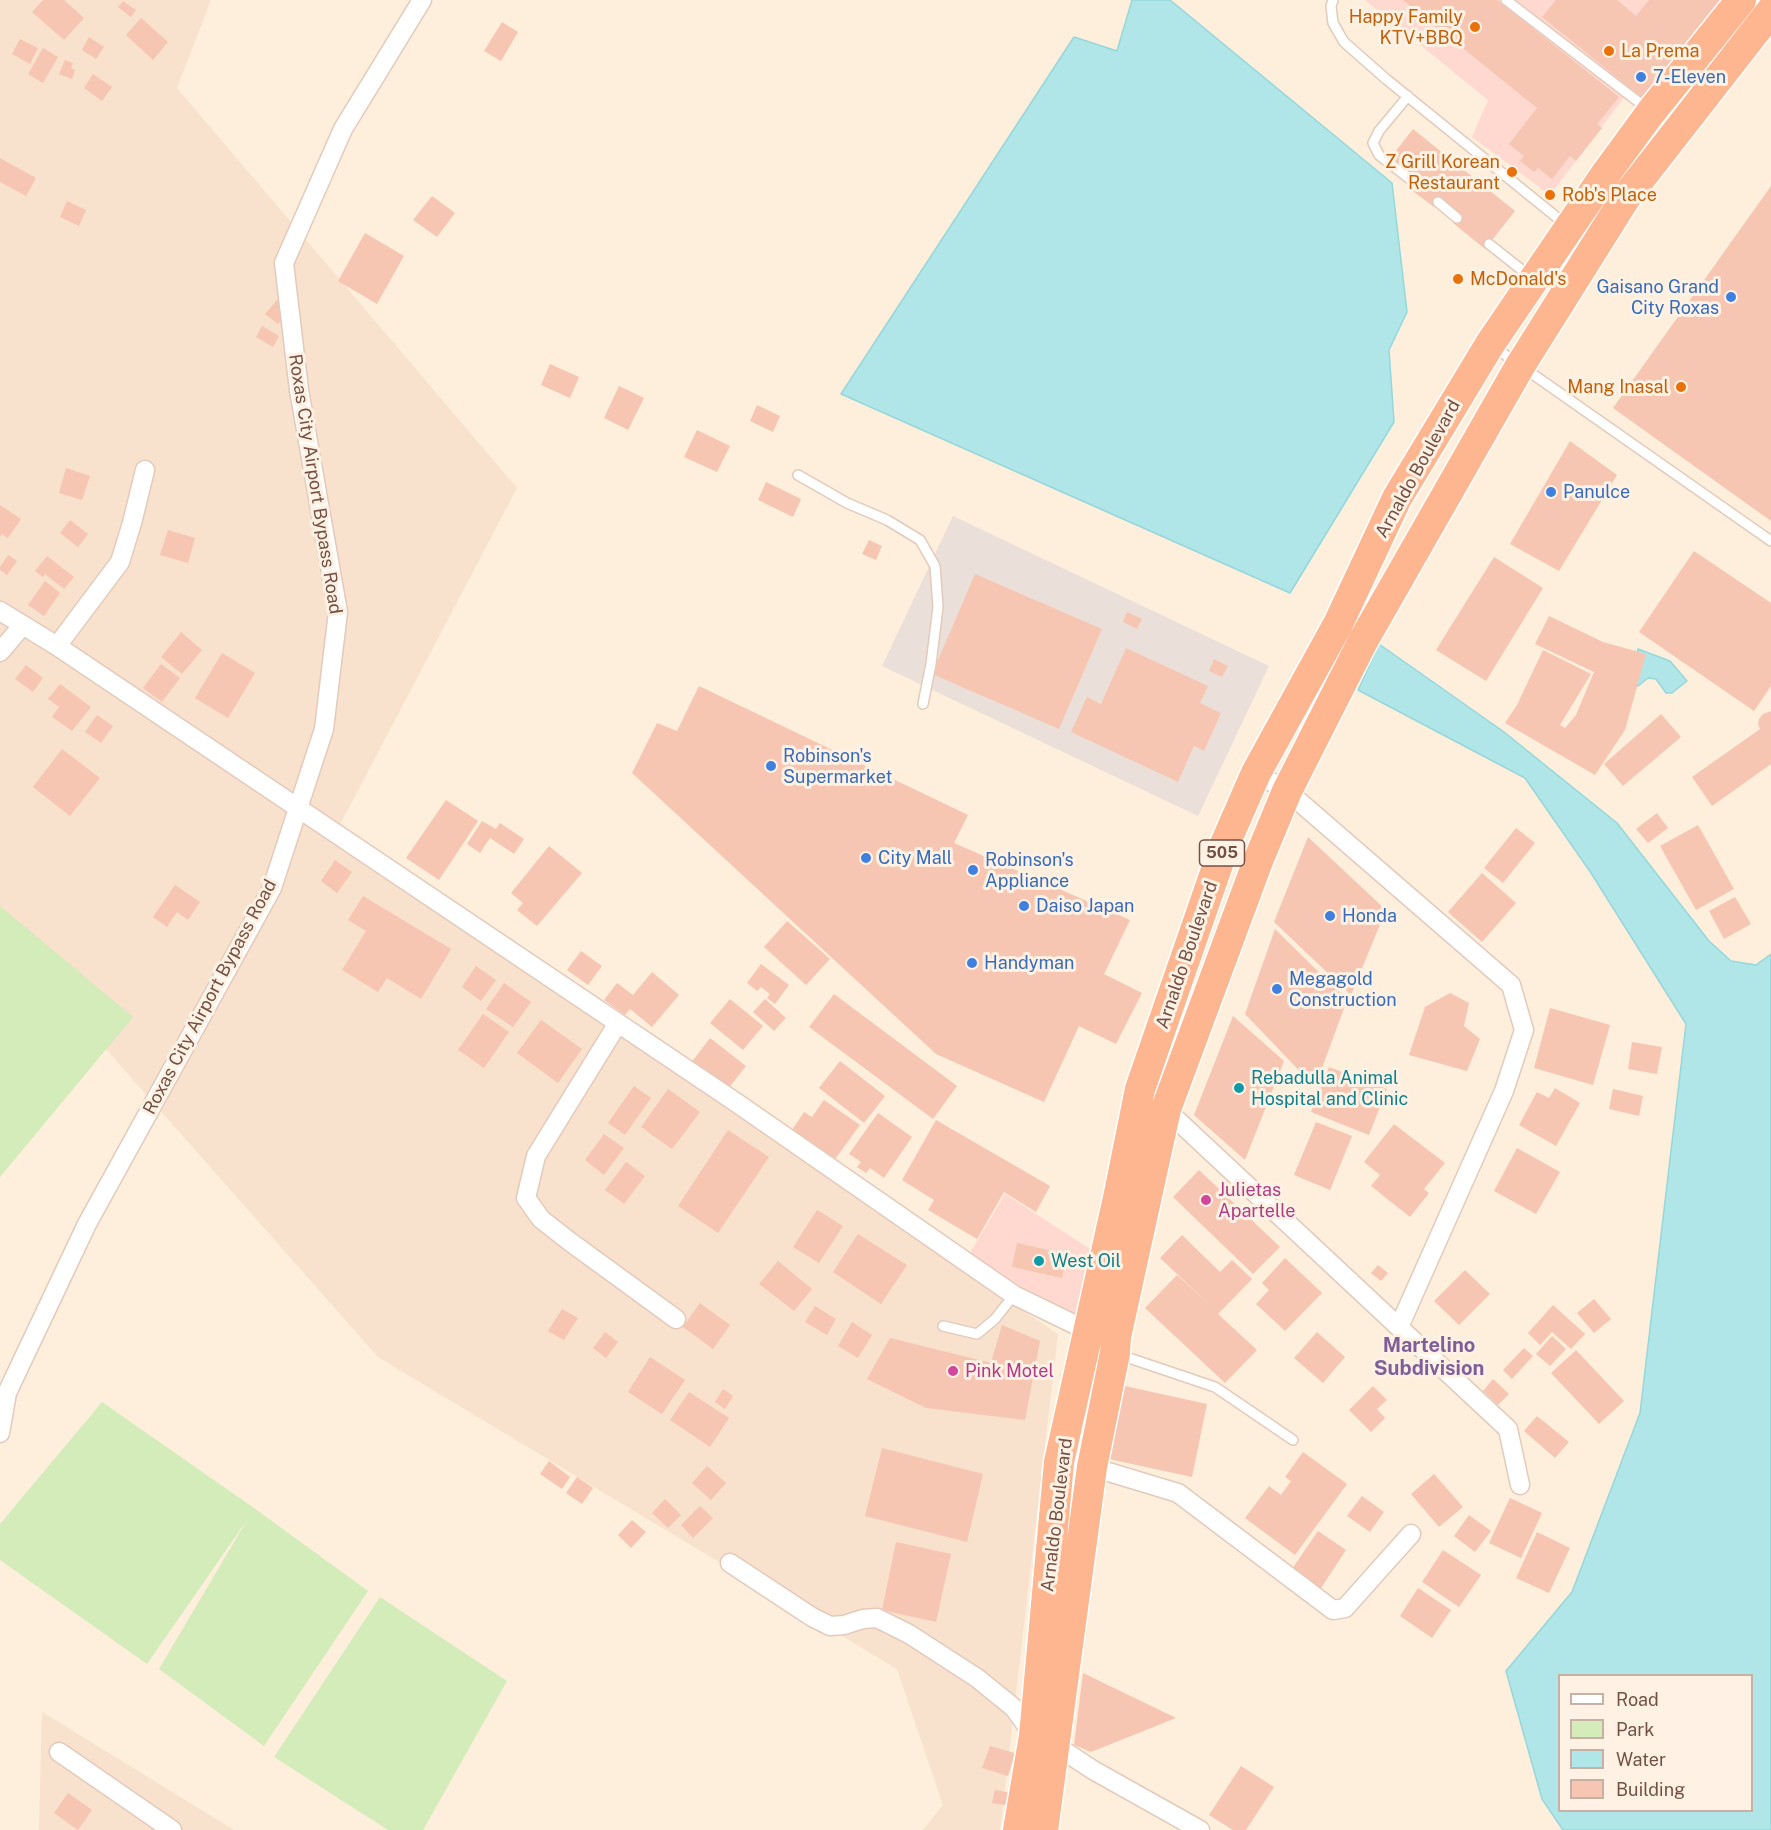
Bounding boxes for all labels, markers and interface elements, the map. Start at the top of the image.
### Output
place label: Happy Family KTV+BBQ [1349,6,1463,48]
marker: Happy Family KTV+BBQ [1468,20,1482,34]
place label: La Prema [1621,40,1699,62]
marker: La Prema [1602,44,1616,58]
place label: 7-Eleven [1653,66,1726,88]
marker: 7-Eleven [1634,70,1648,84]
place label: Z Grill Korean Restaurant [1385,151,1500,194]
marker: Z Grill Korean Restaurant [1505,165,1519,179]
place label: Rob's Place [1562,184,1657,206]
marker: Rob's Place [1543,188,1557,202]
place label: McDonald's [1470,268,1566,290]
marker: McDonald's [1451,272,1465,286]
place label: Gaisano Grand City Roxas [1596,276,1719,318]
marker: Gaisano Grand City Roxas [1724,290,1738,304]
street label: Roxas City Airport Bypass Road [284,352,346,616]
place label: Mang Inasal [1567,376,1669,398]
marker: Mang Inasal [1674,380,1688,394]
street label: Arnaldo Boulevard [1371,396,1465,542]
place label: Panulce [1563,481,1630,503]
marker: Panulce [1544,485,1558,499]
place label: Robinson's Supermarket [783,745,893,788]
marker: Robinson's Supermarket [764,759,778,773]
road number: 505 [1200,840,1244,866]
place label: City Mall [878,847,952,869]
place label: Robinson's Appliance [985,849,1074,892]
marker: City Mall [859,851,873,865]
marker: Robinson's Appliance [966,863,980,877]
street label: Roxas City Airport Bypass Road [139,876,281,1118]
street label: Arnaldo Boulevard [1152,878,1222,1032]
place label: Daiso Japan [1036,895,1134,917]
marker: Daiso Japan [1017,899,1031,913]
place label: Honda [1342,905,1397,927]
marker: Honda [1323,909,1337,923]
place label: Handyman [984,952,1074,974]
marker: Handyman [965,956,979,970]
place label: Megagold Construction [1289,968,1397,1010]
marker: Megagold Construction [1270,982,1284,996]
place label: Rebadulla Animal Hospital and Clinic [1251,1067,1408,1110]
marker: Rebadulla Animal Hospital and Clinic [1232,1081,1246,1095]
place label: Julietas Apartelle [1218,1179,1295,1222]
marker: Julietas Apartelle [1199,1193,1213,1207]
place label: West Oil [1051,1250,1121,1272]
marker: West Oil [1032,1254,1046,1268]
district label: Martelino Subdivision [1374,1334,1484,1381]
place label: Pink Motel [965,1360,1054,1382]
marker: Pink Motel [946,1364,960,1378]
street label: Arnaldo Boulevard [1037,1437,1077,1593]
legend [1558,1674,1753,1812]
text: Road [1616,1689,1659,1710]
text: Park [1616,1719,1654,1740]
text: Water [1616,1749,1666,1770]
text: Building [1616,1779,1685,1800]

